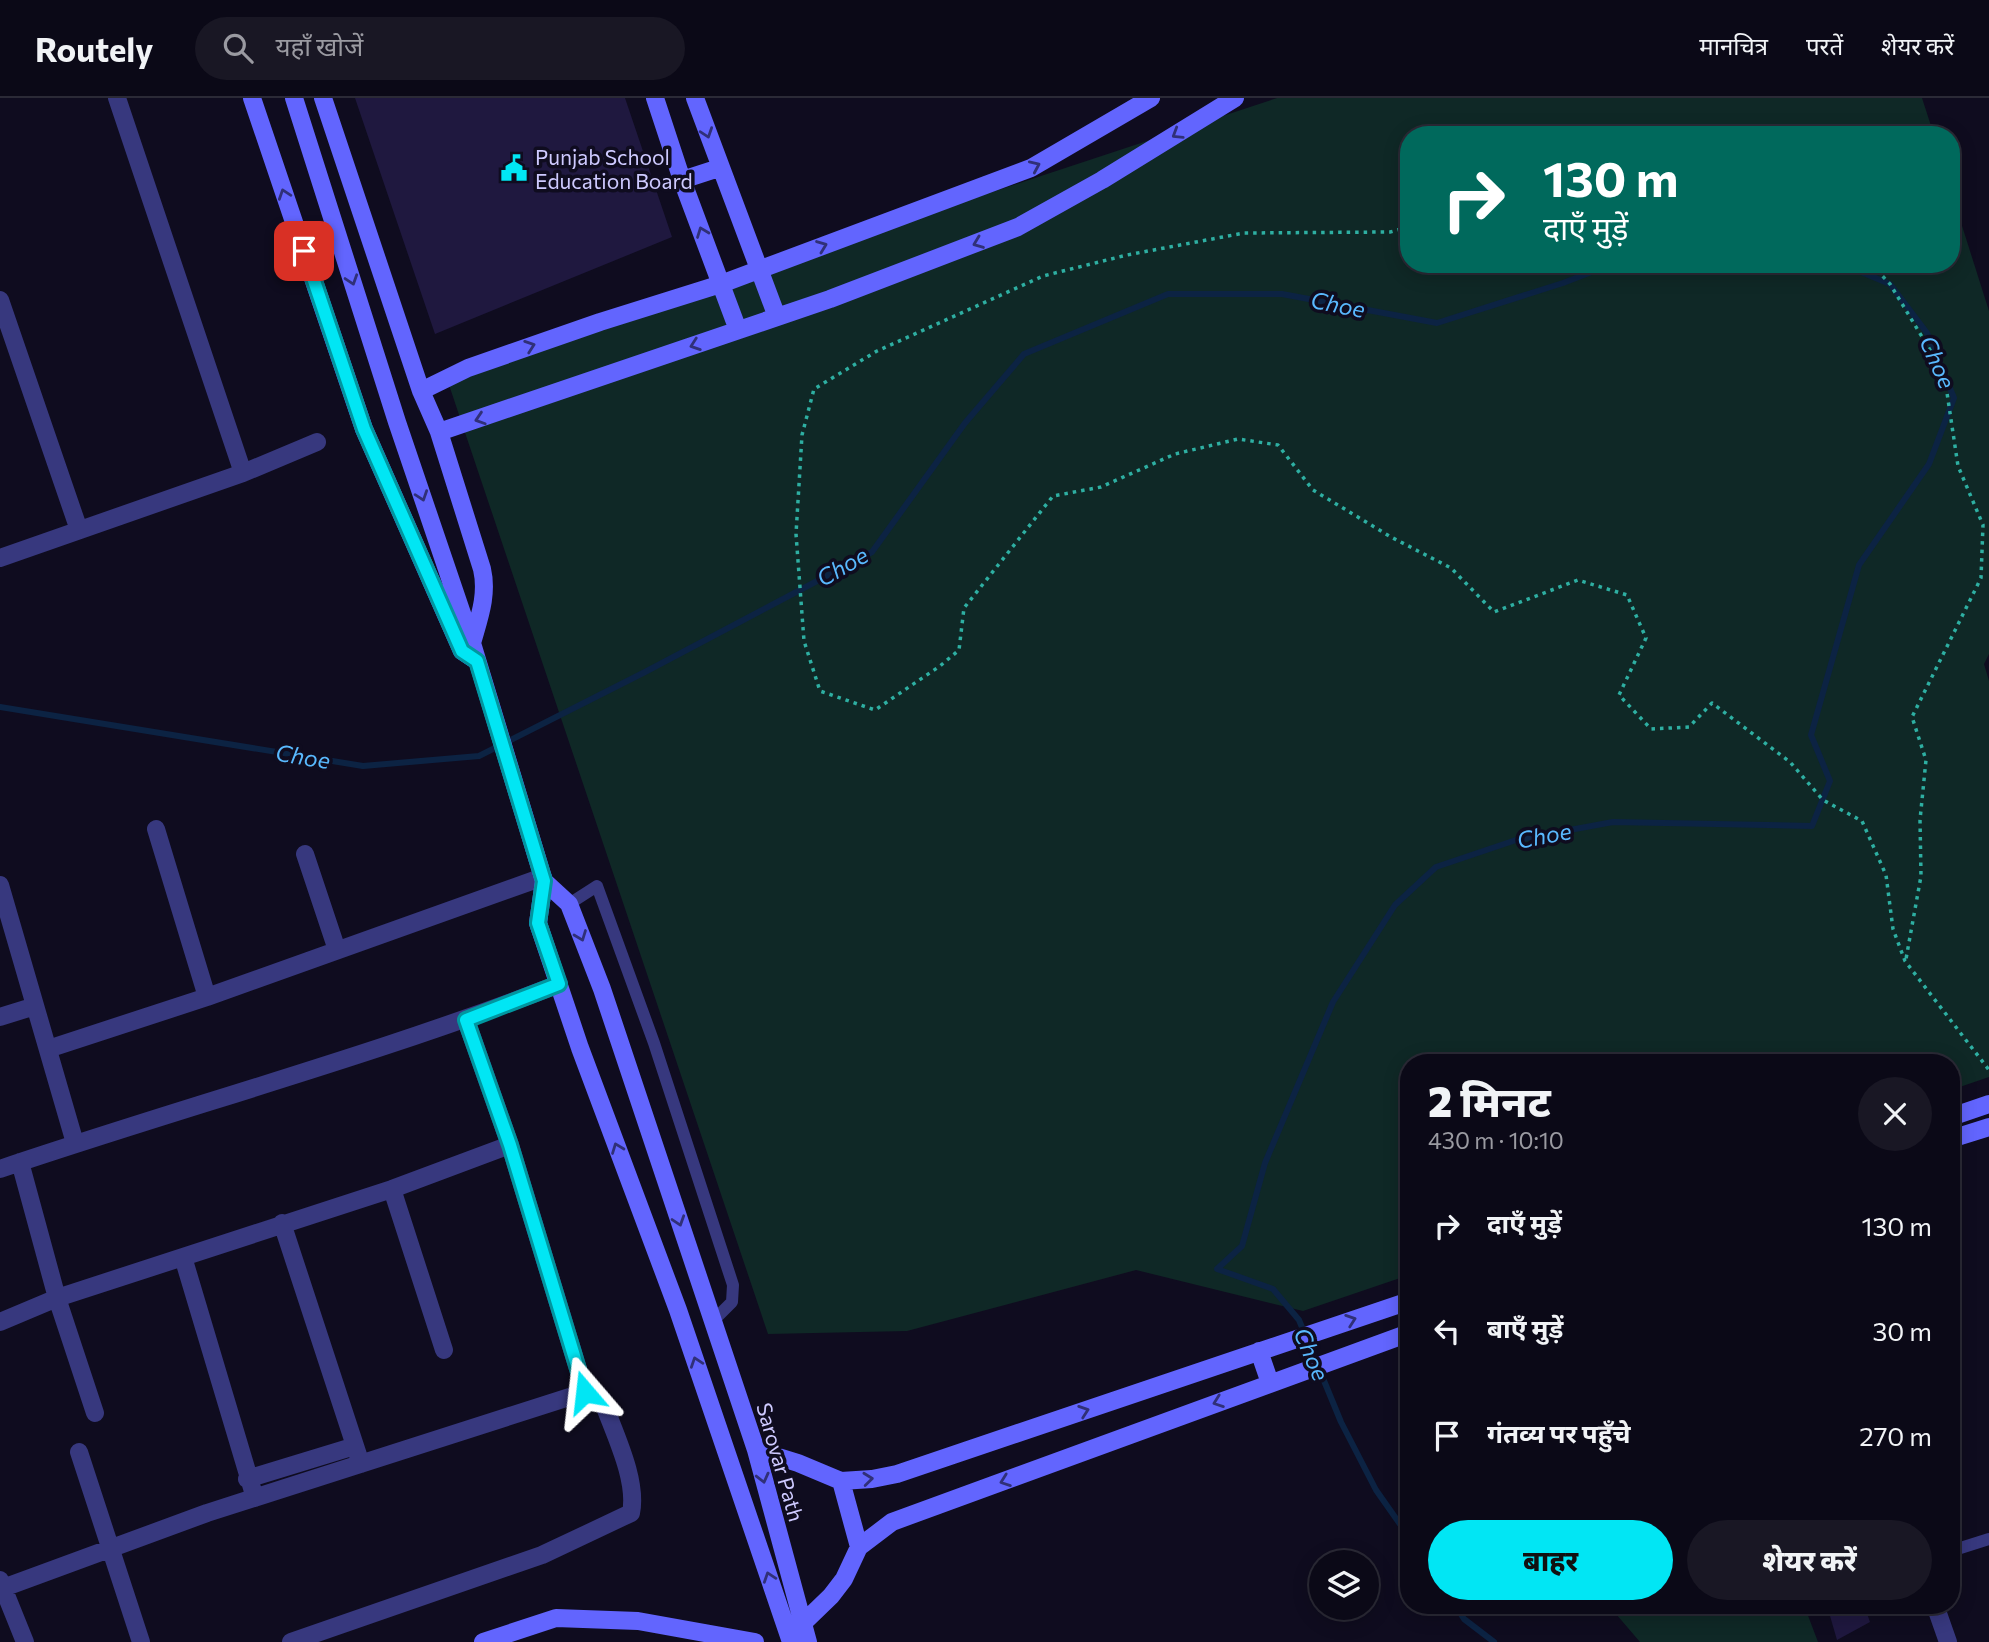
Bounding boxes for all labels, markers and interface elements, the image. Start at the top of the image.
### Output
search box [195,17,685,80]
text: Routely [35,28,153,69]
icon: search [219,29,257,67]
text: यहाँ खोजें [275,30,363,61]
text: मानचित्र [1699,31,1768,60]
text: परतें [1806,31,1843,60]
text: शेयर करें [1881,31,1954,60]
one-way arrow [1171,125,1184,138]
one-way arrow [699,127,713,139]
place label: Punjab School Education Board [535,144,693,193]
text: 130 m [1543,147,1678,207]
public building icon: Punjab School Education Board [499,153,529,183]
icon: right [1428,154,1519,245]
one-way arrow [1028,160,1040,174]
one-way arrow [278,188,292,200]
text: दाएँ मुड़ें [1543,207,1628,247]
pin [274,221,334,281]
one-way arrow [696,227,710,239]
icon: arrive [285,232,323,270]
one-way arrow [972,234,984,248]
one-way arrow [816,241,828,255]
one-way arrow [343,273,358,285]
water label: Choe [1308,285,1368,323]
water label: Choe [1914,331,1962,393]
one-way arrow [689,337,701,351]
one-way arrow [523,340,535,354]
one-way arrow [474,411,486,425]
one-way arrow [414,489,428,502]
water label: Choe [811,540,873,592]
water label: Choe [274,738,332,774]
water label: Choe [1514,816,1574,854]
one-way arrow [573,929,587,941]
text: 2 मिनट [1428,1074,1551,1126]
button: close [1858,1077,1932,1151]
text: 430 m · 10:10 [1428,1126,1564,1154]
one-way arrow [612,1143,626,1155]
icon: right [1428,1207,1466,1245]
text: दाएँ मुड़ें [1487,1207,1562,1238]
text: 130 m [1861,1210,1932,1241]
one-way arrow [671,1214,685,1226]
icon: left [1428,1312,1466,1350]
text: बाएँ मुड़ें [1487,1312,1563,1343]
one-way arrow [1345,1314,1357,1328]
text: 30 m [1873,1315,1932,1346]
water label: Choe [1288,1323,1336,1385]
position arrow [548,1355,622,1429]
one-way arrow [690,1356,704,1368]
one-way arrow [1213,1394,1225,1408]
street label: Sarovar Path [752,1400,810,1524]
one-way arrow [1078,1404,1090,1419]
icon: arrive [1428,1417,1466,1455]
text: गंतव्य पर पहुँचे [1487,1417,1631,1448]
text: 270 m [1859,1420,1932,1451]
one-way arrow [862,1471,874,1486]
one-way arrow [755,1472,770,1484]
one-way arrow [1000,1473,1012,1487]
button: बाहर [1428,1520,1673,1600]
button: शेयर करें [1687,1520,1932,1600]
map controls [1309,1550,1379,1620]
button: layers [1309,1550,1379,1620]
one-way arrow [763,1572,777,1584]

